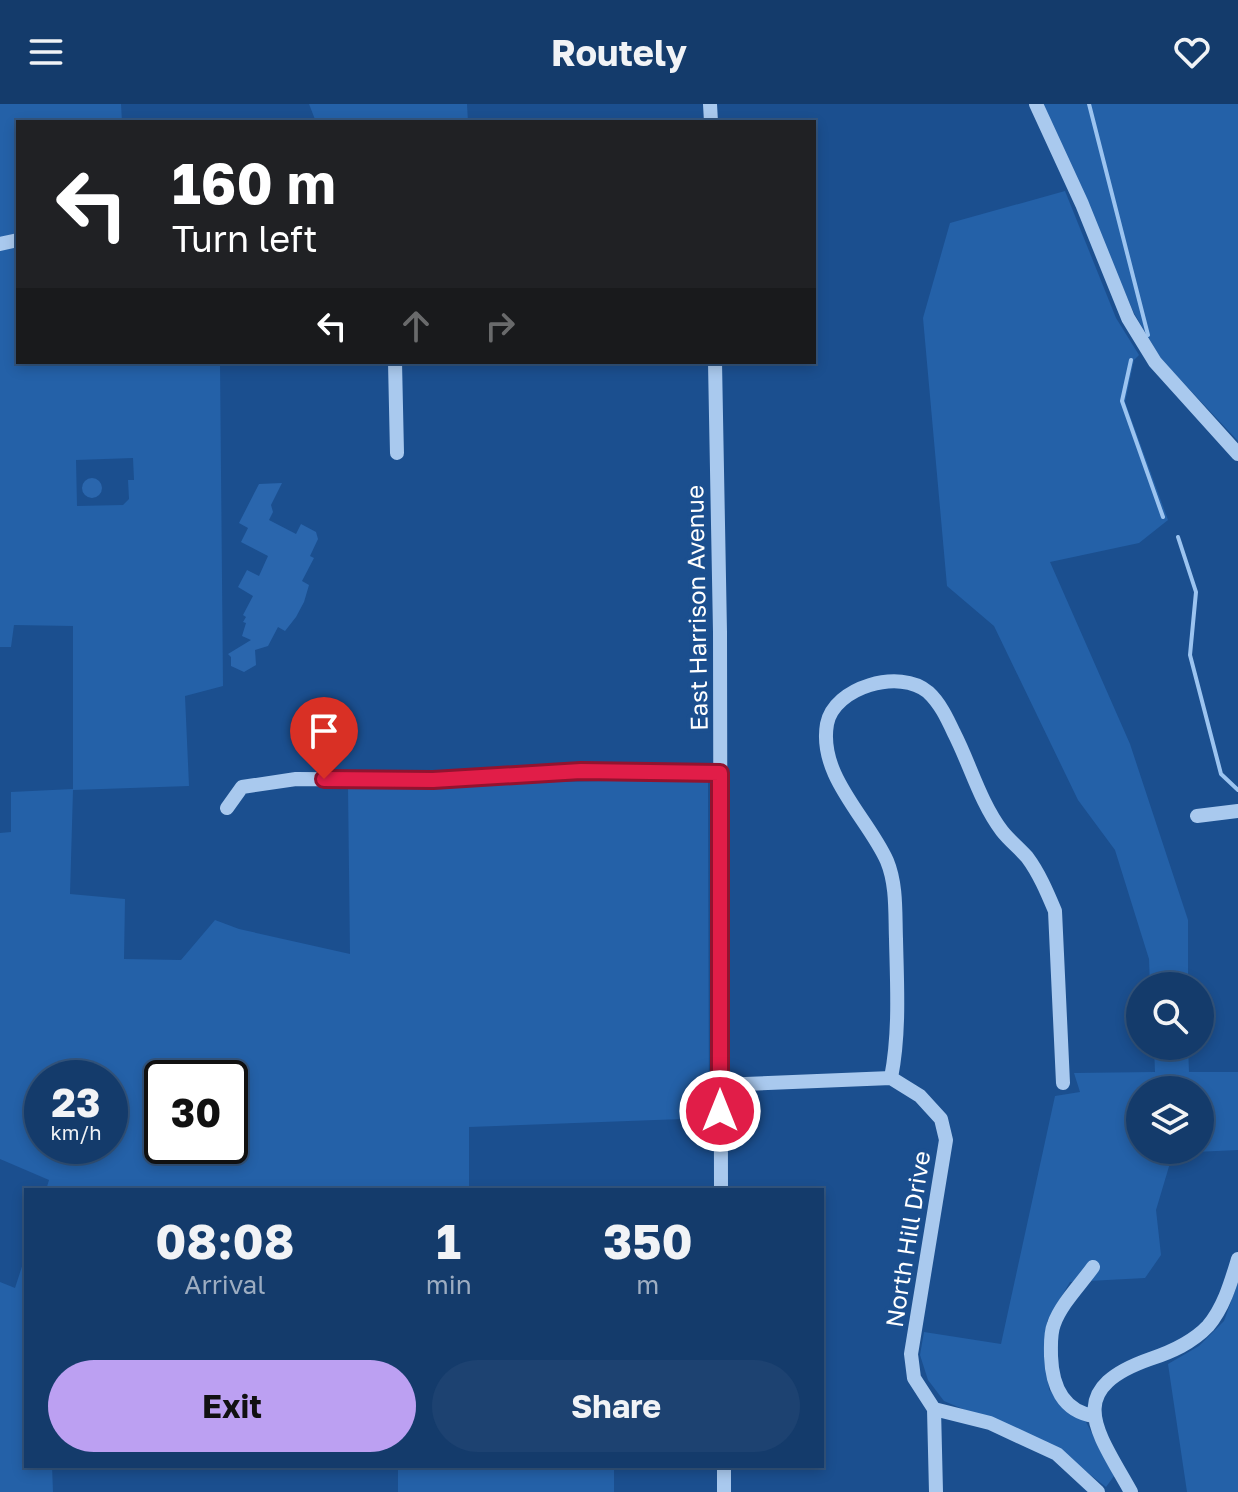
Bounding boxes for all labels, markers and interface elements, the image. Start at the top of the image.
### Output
icon: menu [24,30,68,74]
icon: heart [1170,30,1214,74]
text: Routely [551,31,687,74]
text: 160 m [172,149,336,216]
icon: left [40,152,144,256]
text: Turn left [172,217,318,260]
icon: left [310,304,354,348]
icon: ahead [394,304,438,348]
icon: right [478,304,522,348]
street label: East Harrison Avenue [679,485,713,731]
pin [290,697,358,779]
icon: arrive [302,709,346,753]
map controls [1126,972,1214,1164]
button: search [1126,972,1214,1060]
speed limit sign: 30 [144,1060,248,1164]
position arrow [678,1069,762,1153]
button: layers [1126,1076,1214,1164]
text: 23 [52,1078,100,1126]
text: km/h [51,1120,101,1144]
street label: North Hill Drive [879,1149,935,1329]
text: 08:08 [155,1212,294,1270]
text: 1 [436,1212,461,1270]
text: 350 [603,1212,693,1270]
text: Arrival [184,1269,266,1300]
text: min [426,1269,472,1300]
text: m [636,1269,659,1300]
button: Exit [48,1360,416,1452]
button: Share [432,1360,800,1452]

